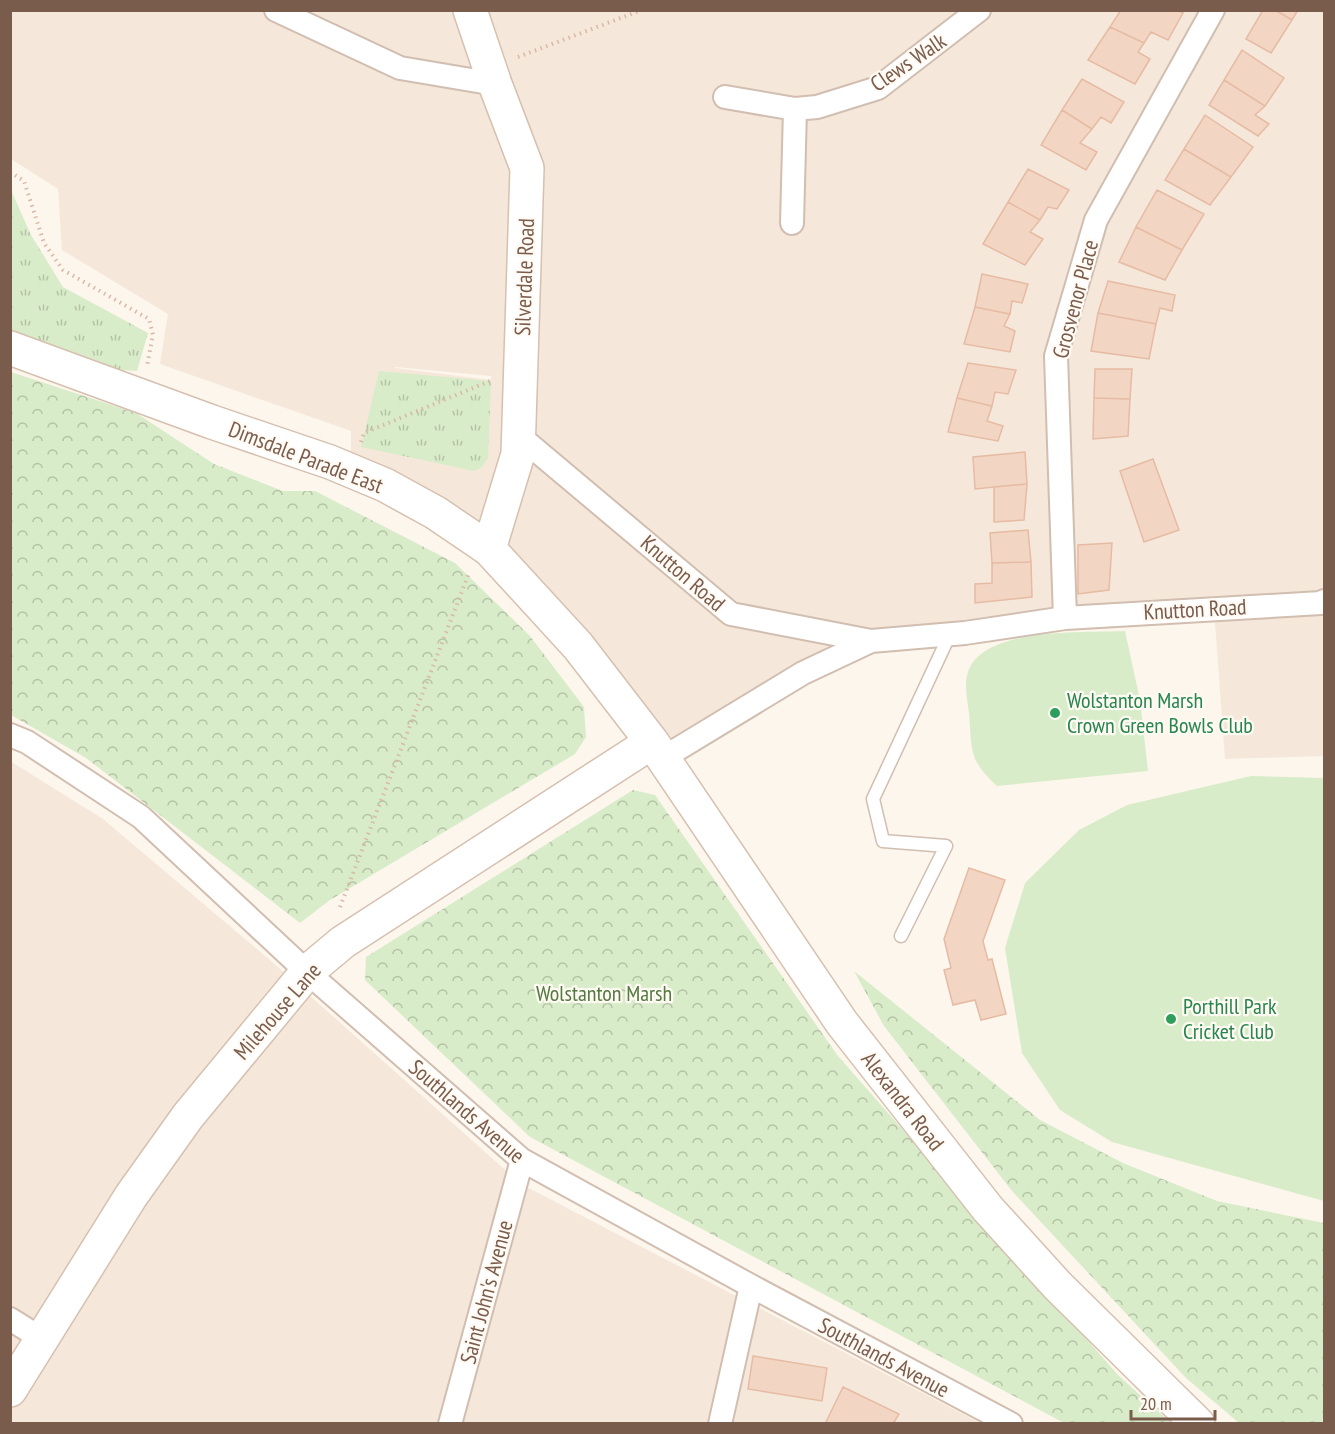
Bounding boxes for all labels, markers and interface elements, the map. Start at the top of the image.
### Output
street label: Clews Walk [865,26,952,97]
street label: Silverdale Road [508,218,540,336]
street label: Grosvenor Place [1046,237,1104,361]
street label: Dimsdale Parade East [225,415,387,499]
street label: Knutton Road [635,529,731,617]
street label: Knutton Road [1143,592,1247,626]
place label: Wolstanton Marsh Crown Green Bowls Club [1067,686,1253,739]
marker: Wolstanton Marsh Crown Green Bowls Club [1048,706,1062,720]
street label: Milehouse Lane [227,957,327,1065]
park label: Wolstanton Marsh [536,979,672,1007]
place label: Porthill Park Cricket Club [1183,992,1277,1045]
marker: Porthill Park Cricket Club [1164,1012,1178,1026]
street label: Alexandra Road [856,1046,950,1156]
street label: Southlands Avenue [403,1053,531,1169]
street label: Saint John's Avenue [453,1217,519,1367]
street label: Southlands Avenue [814,1311,954,1403]
scale bar [1131,1383,1215,1421]
text: 20 m [1140,1392,1172,1415]

